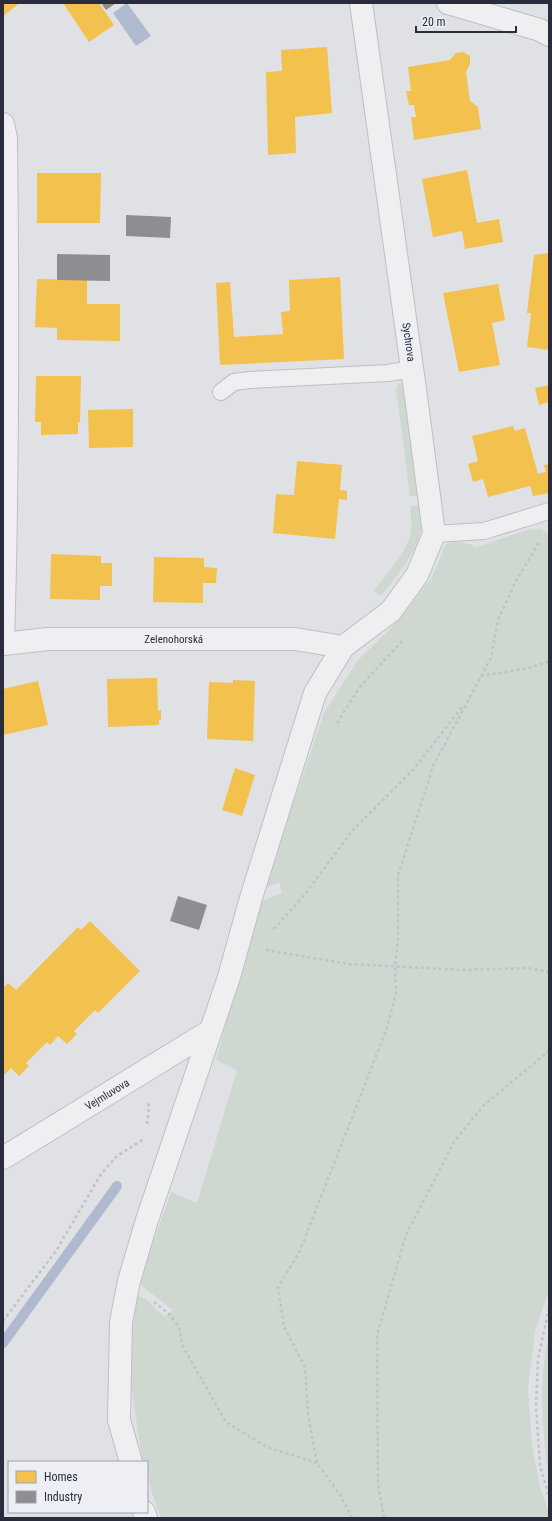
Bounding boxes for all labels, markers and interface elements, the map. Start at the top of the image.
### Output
scale bar [416,8,516,34]
text: 20 m [422,15,446,29]
street label: Sychrova [399,322,418,362]
street label: Zelenohorská [144,633,203,646]
street label: Vejmluvova [83,1076,132,1113]
legend [8,1461,148,1513]
text: Homes [44,1470,78,1484]
text: Industry [44,1490,82,1504]

